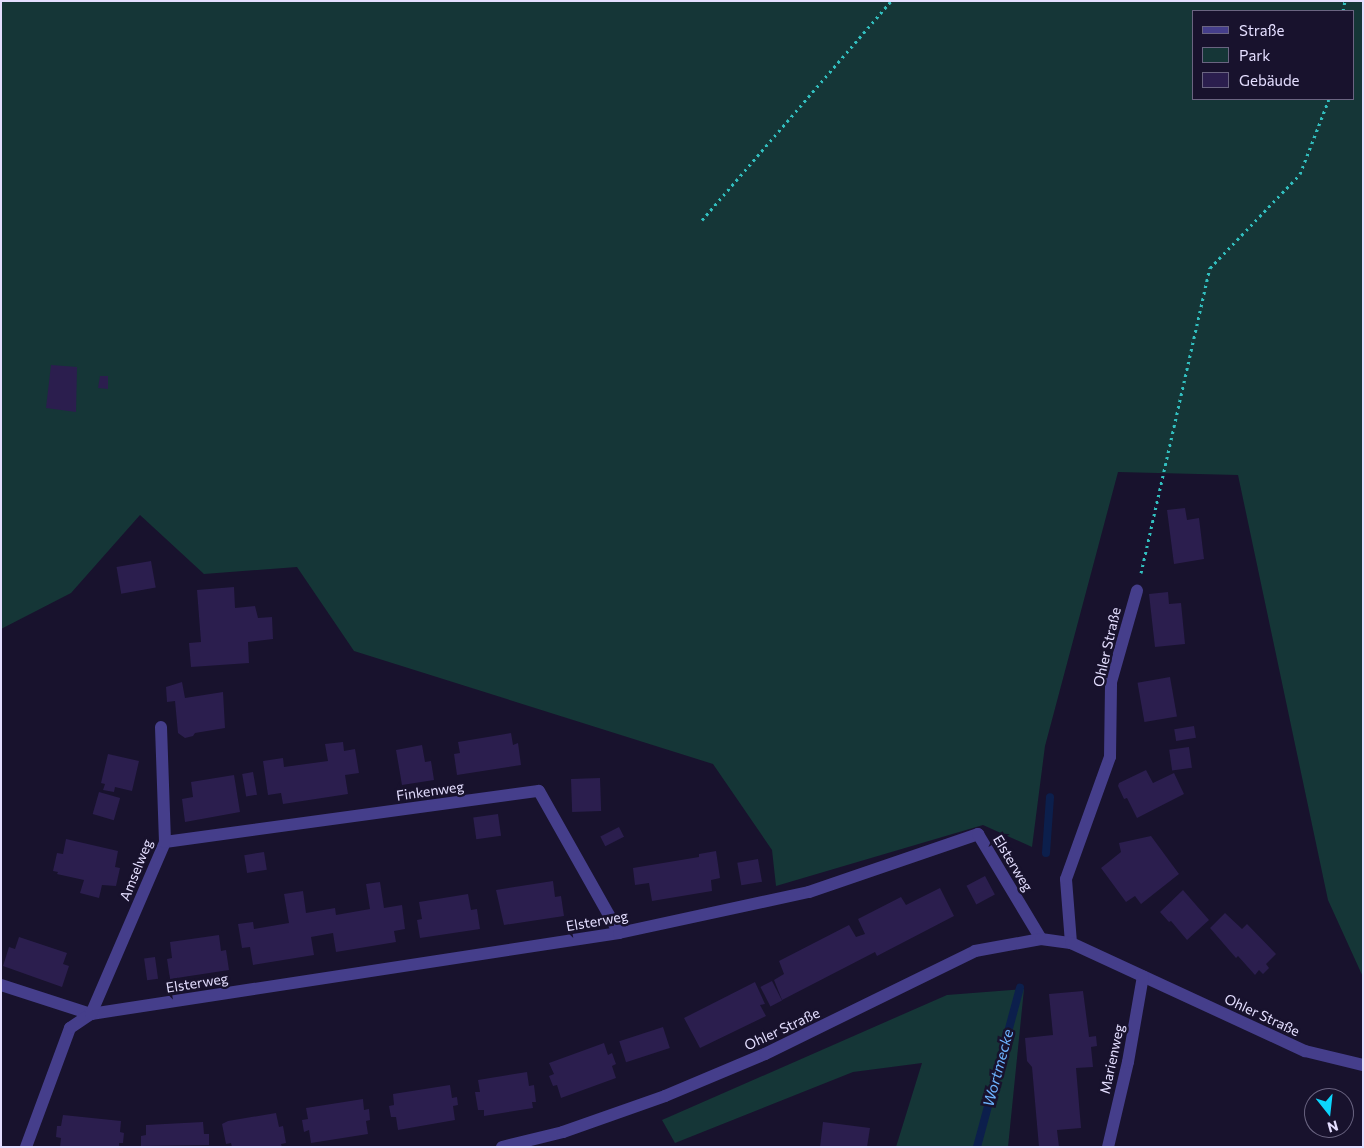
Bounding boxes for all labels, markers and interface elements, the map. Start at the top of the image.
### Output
legend [1192,10,1354,100]
text: Straße [1239,21,1285,39]
text: Park [1239,46,1270,64]
text: Gebäude [1239,71,1300,89]
street label: Ohler Straße [1090,606,1124,688]
street label: Finkenweg [395,778,465,804]
street label: Elsterweg [990,832,1036,894]
street label: Amselweg [116,837,156,903]
street label: Elsterweg [565,907,629,935]
street label: Elsterweg [165,970,229,996]
street label: Ohler Straße [1222,990,1302,1040]
street label: Ohler Straße [742,1004,822,1054]
street label: Marienweg [1096,1023,1128,1095]
water label: Wortmecke [979,1027,1017,1109]
north arrow [1304,1088,1354,1138]
text: N [1326,1117,1340,1137]

